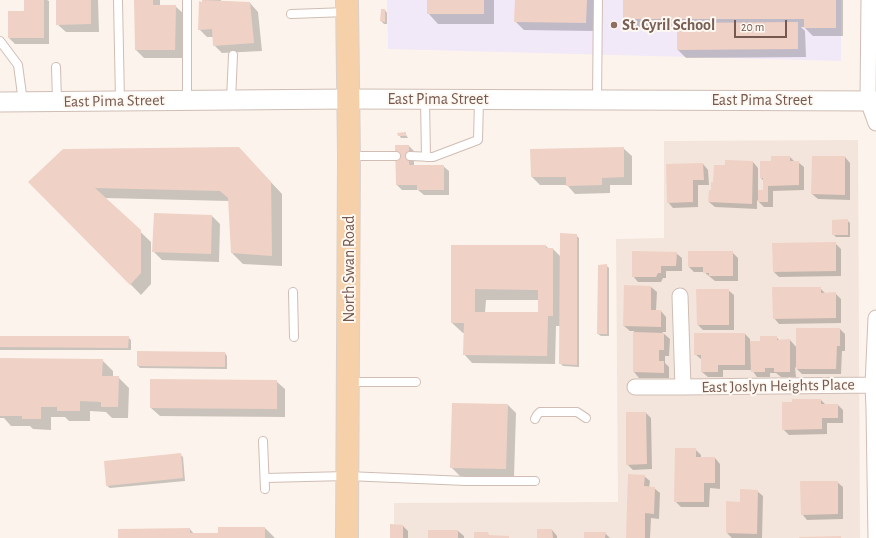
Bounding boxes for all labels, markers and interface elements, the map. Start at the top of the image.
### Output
scale bar [736,12,789,38]
place label: St. Cyril School [622,15,715,35]
marker: St. Cyril School [609,20,619,30]
text: 20 m [741,21,764,33]
street label: East Pima Street [387,89,489,109]
street label: East Pima Street [711,90,813,110]
street label: East Pima Street [63,91,165,111]
street label: North Swan Road [339,215,359,323]
street label: East Joslyn Heights Place [701,375,855,397]

